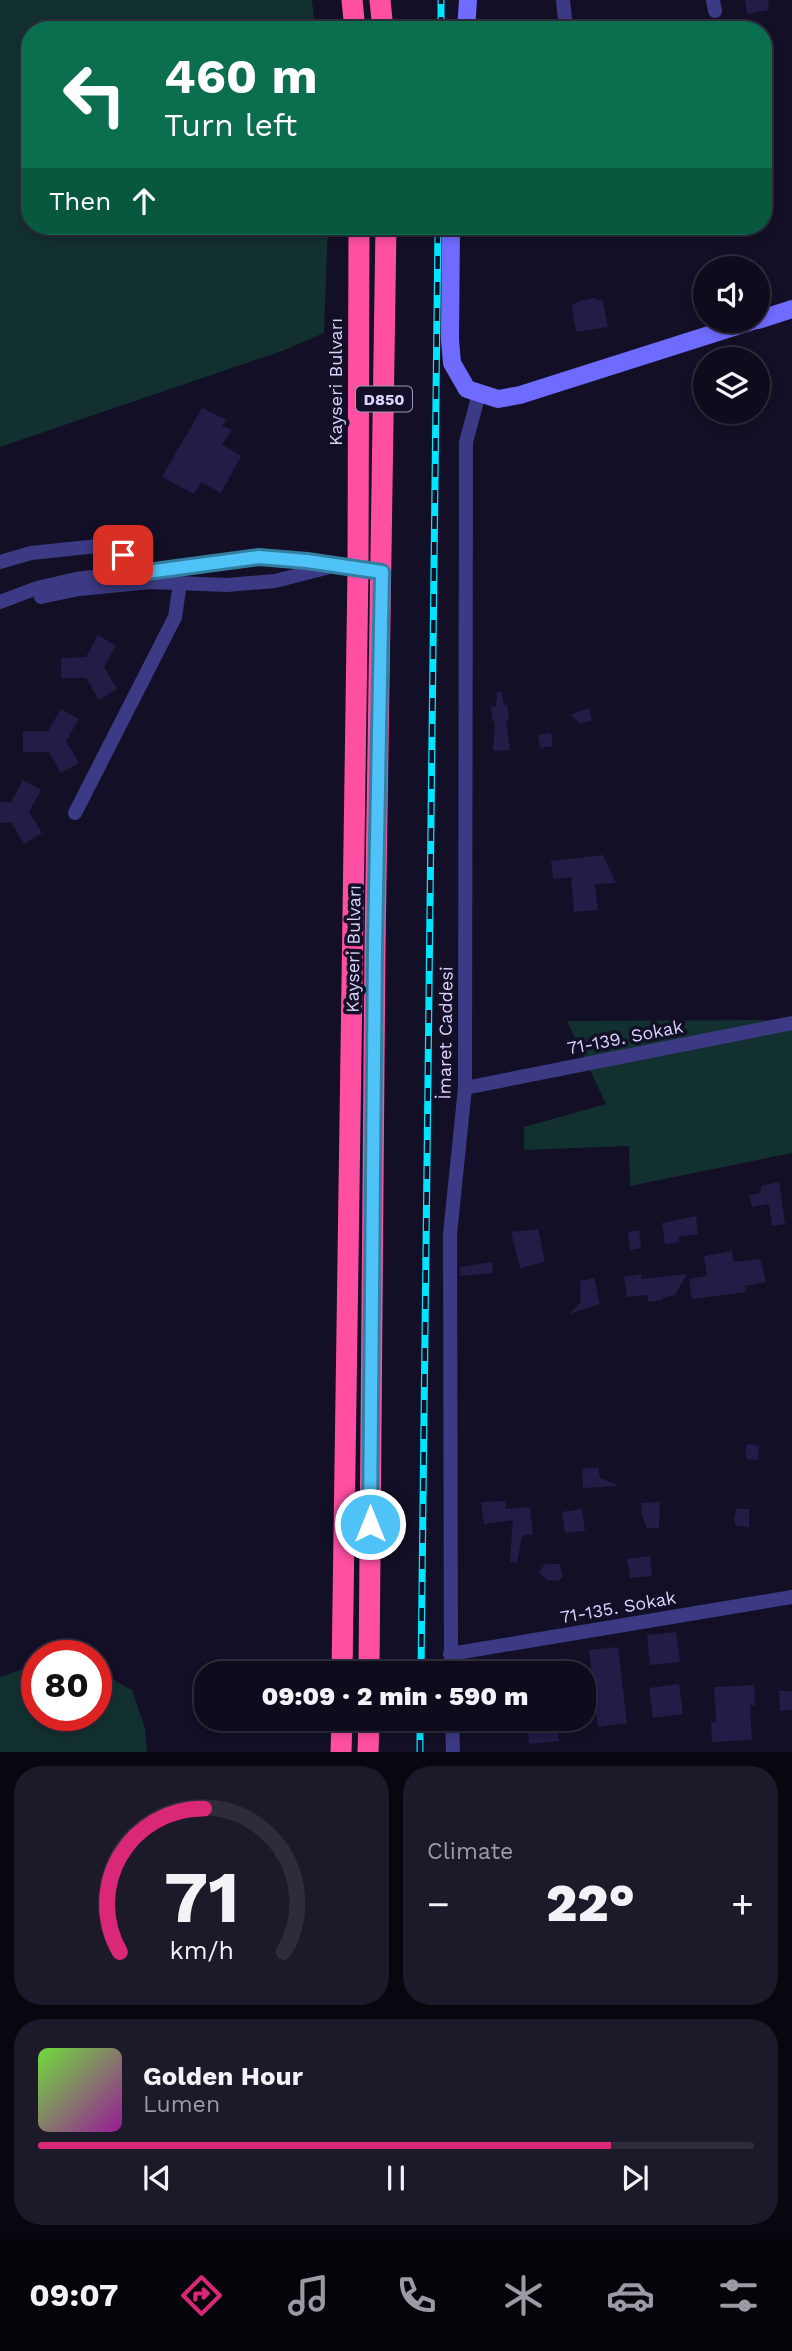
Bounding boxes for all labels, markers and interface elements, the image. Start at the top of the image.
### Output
text: 460 m [164,47,318,105]
icon: left [49,49,140,140]
text: Turn left [164,106,297,144]
icon: ahead [125,182,163,220]
text: Then [49,186,111,216]
map controls [693,256,770,424]
button: sound [693,256,770,333]
street label: Kayseri Bulvarı [325,318,346,446]
button: layers [693,347,770,424]
road number: D850 [356,386,412,412]
pin [93,525,153,585]
icon: arrive [104,536,142,574]
street label: Kayseri Bulvarı [341,885,365,1013]
street label: İmaret Caddesi [433,966,457,1100]
street label: 71-139. Sokak [565,1015,685,1059]
position arrow [333,1487,407,1561]
street label: 71-135. Sokak [558,1586,678,1628]
speed limit sign: 80 [21,1640,112,1731]
text: 09:09 · 2 min · 590 m [262,1681,528,1711]
text: Climate [427,1838,513,1865]
text: 71 [164,1854,239,1940]
text: 22° [546,1873,635,1934]
text: − [427,1882,450,1926]
text: + [731,1882,754,1926]
text: km/h [169,1935,234,1964]
text: Golden Hour [143,2061,303,2091]
text: Lumen [143,2091,220,2118]
icon: previous [138,2159,176,2197]
icon: pause [377,2159,415,2197]
icon: next [616,2159,654,2197]
icon: directions [177,2271,226,2320]
icon: music [284,2271,333,2320]
icon: phone [392,2271,441,2320]
icon: climate [499,2271,548,2320]
icon: car [606,2271,655,2320]
icon: filters [714,2271,763,2320]
text: 09:07 [29,2276,118,2314]

